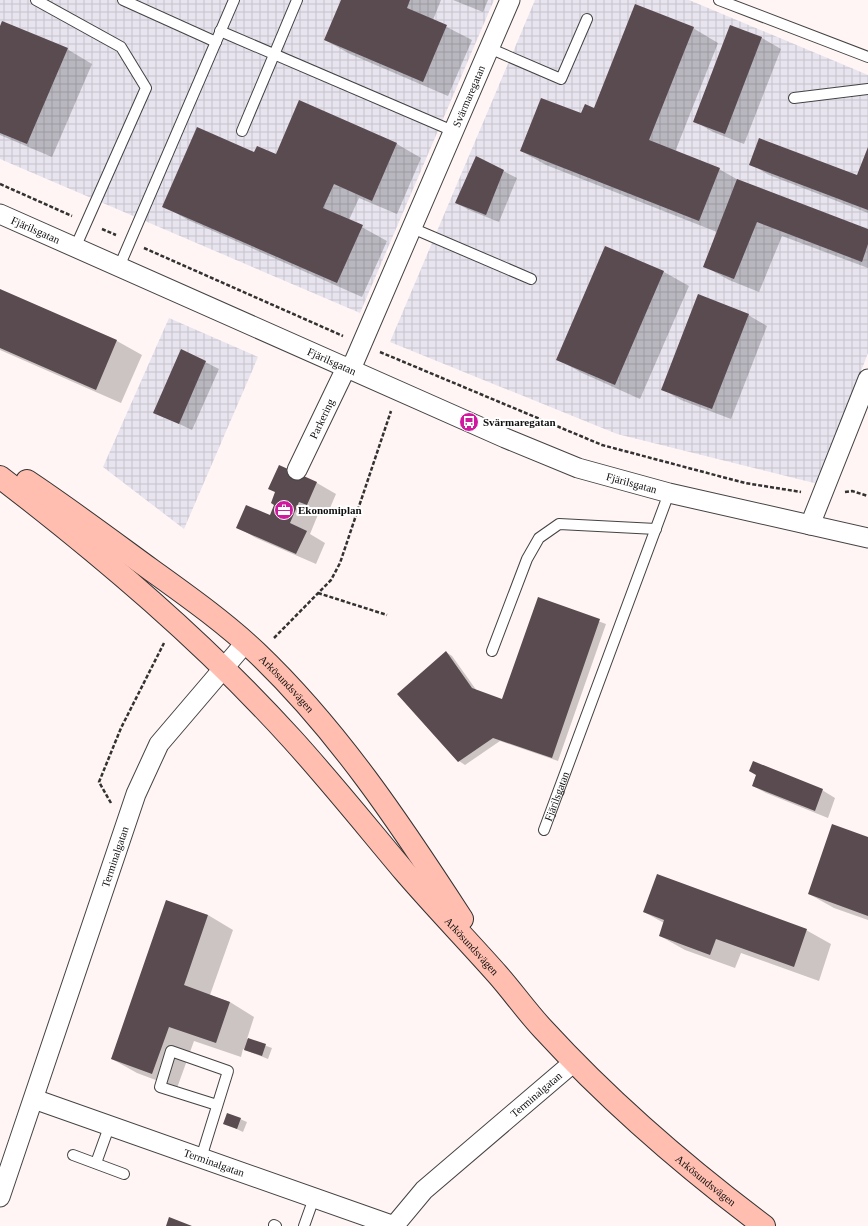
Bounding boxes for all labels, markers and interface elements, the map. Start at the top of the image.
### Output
street label: Svärmaregatan [450,63,487,129]
street label: Fjärilsgatan [9,214,62,246]
street label: Fjärilsgatan [306,345,358,377]
street label: Parkering [307,396,337,441]
bus stop icon: Svärmaregatan [458,411,480,433]
place label: Svärmaregatan [483,416,556,428]
street label: Fjärilsgatan [605,470,659,496]
office icon: Ekonomiplan [273,499,295,521]
place label: Ekonomiplan [298,504,362,516]
street label: Arkösundsvägen [257,653,317,715]
street label: Fjärilsgatan [542,769,571,823]
street label: Terminalgatan [99,824,131,889]
street label: Arkösundsvägen [442,915,501,978]
street label: Terminalgatan [508,1069,564,1120]
street label: Terminalgatan [182,1146,247,1179]
street label: Arkösundsvägen [673,1152,739,1209]

